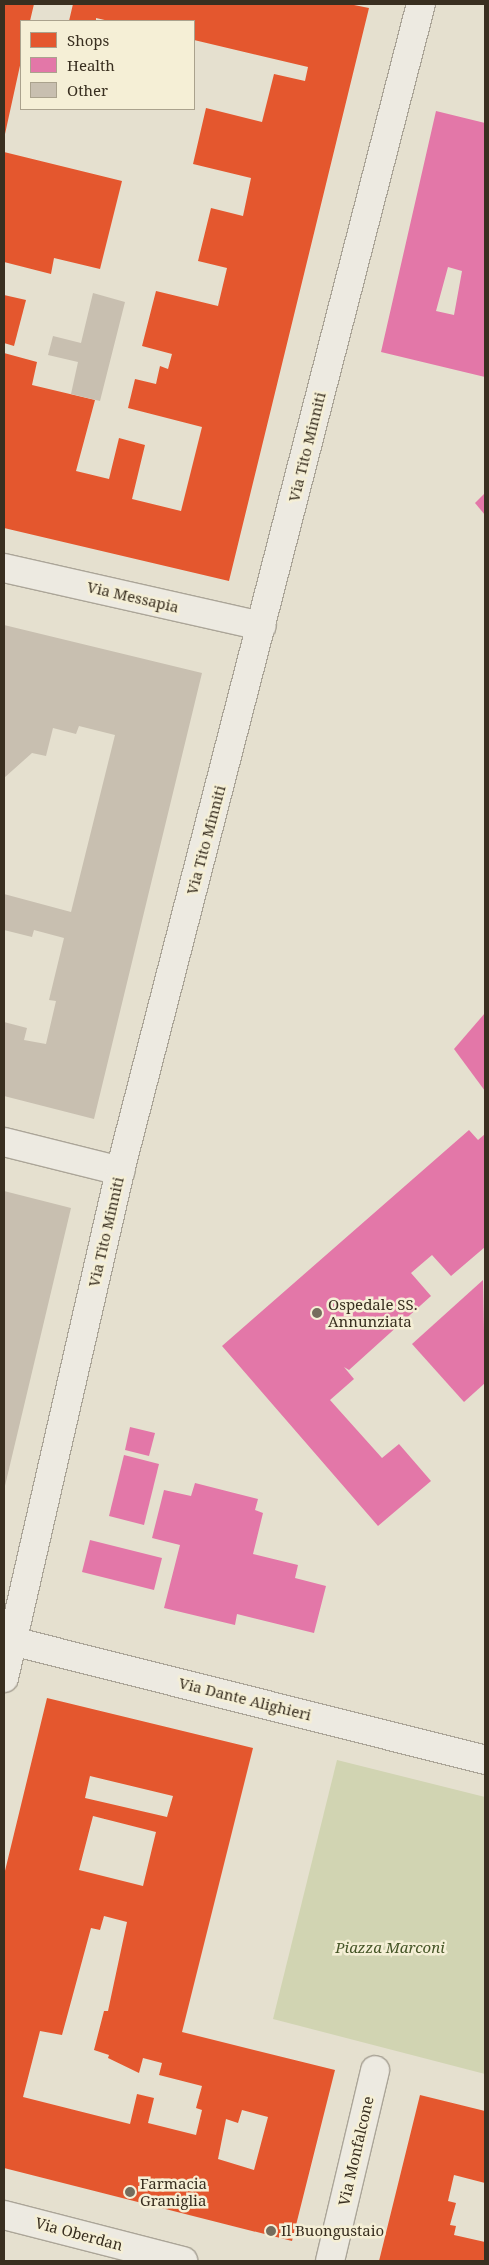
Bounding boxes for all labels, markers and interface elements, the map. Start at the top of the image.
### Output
legend [20,20,195,110]
text: Shops [67,30,109,50]
text: Health [67,55,115,75]
text: Other [67,80,108,100]
street label: Via Tito Minniti [285,390,329,504]
street label: Via Messapia [85,578,181,616]
street label: Via Tito Minniti [183,783,229,897]
street label: Via Tito Minniti [85,1175,127,1289]
place label: Ospedale SS. Annunziata [328,1295,417,1330]
marker: Ospedale SS. Annunziata [310,1306,324,1320]
street label: Via Dante Alighieri [177,1674,313,1724]
park label: Piazza Marconi [335,1939,445,1957]
street label: Via Monfalcone [335,2094,377,2208]
place label: Farmacia Graniglia [140,2174,207,2209]
marker: Farmacia Graniglia [124,2186,136,2198]
street label: Via Oberdan [33,2214,125,2254]
place label: Il Buongustaio [281,2222,384,2240]
marker: Il Buongustaio [265,2225,277,2237]

